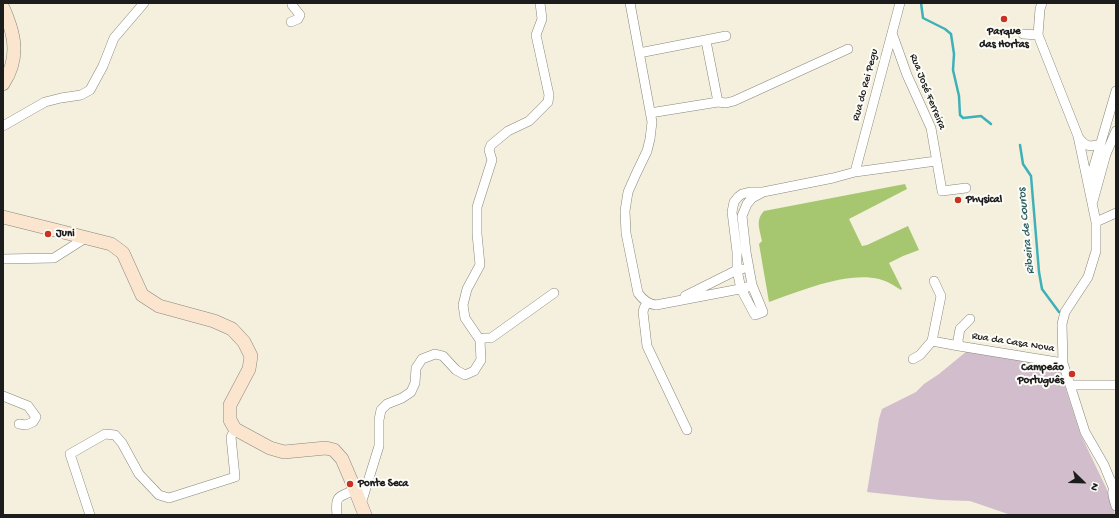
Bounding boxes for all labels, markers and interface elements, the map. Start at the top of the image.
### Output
marker: Parque das Hortas [999,14,1009,24]
place label: Parque das Hortas [979,25,1029,51]
street label: Rua do Rei Pegu [850,48,882,122]
street label: Rua José Ferreira [906,52,948,132]
water label: Ribeira de Couros [1015,187,1039,275]
place label: Physical [966,193,1002,207]
marker: Physical [953,195,963,205]
place label: Juni [56,227,75,241]
marker: Juni [43,229,53,239]
street label: Rua da Casa Nova [971,330,1055,356]
place label: Campeão Português [1018,361,1064,387]
marker: Campeão Português [1067,369,1077,379]
north arrow [1063,462,1103,502]
place label: Ponte Seca [358,477,408,491]
marker: Ponte Seca [345,479,355,489]
text: N [1087,481,1101,492]

